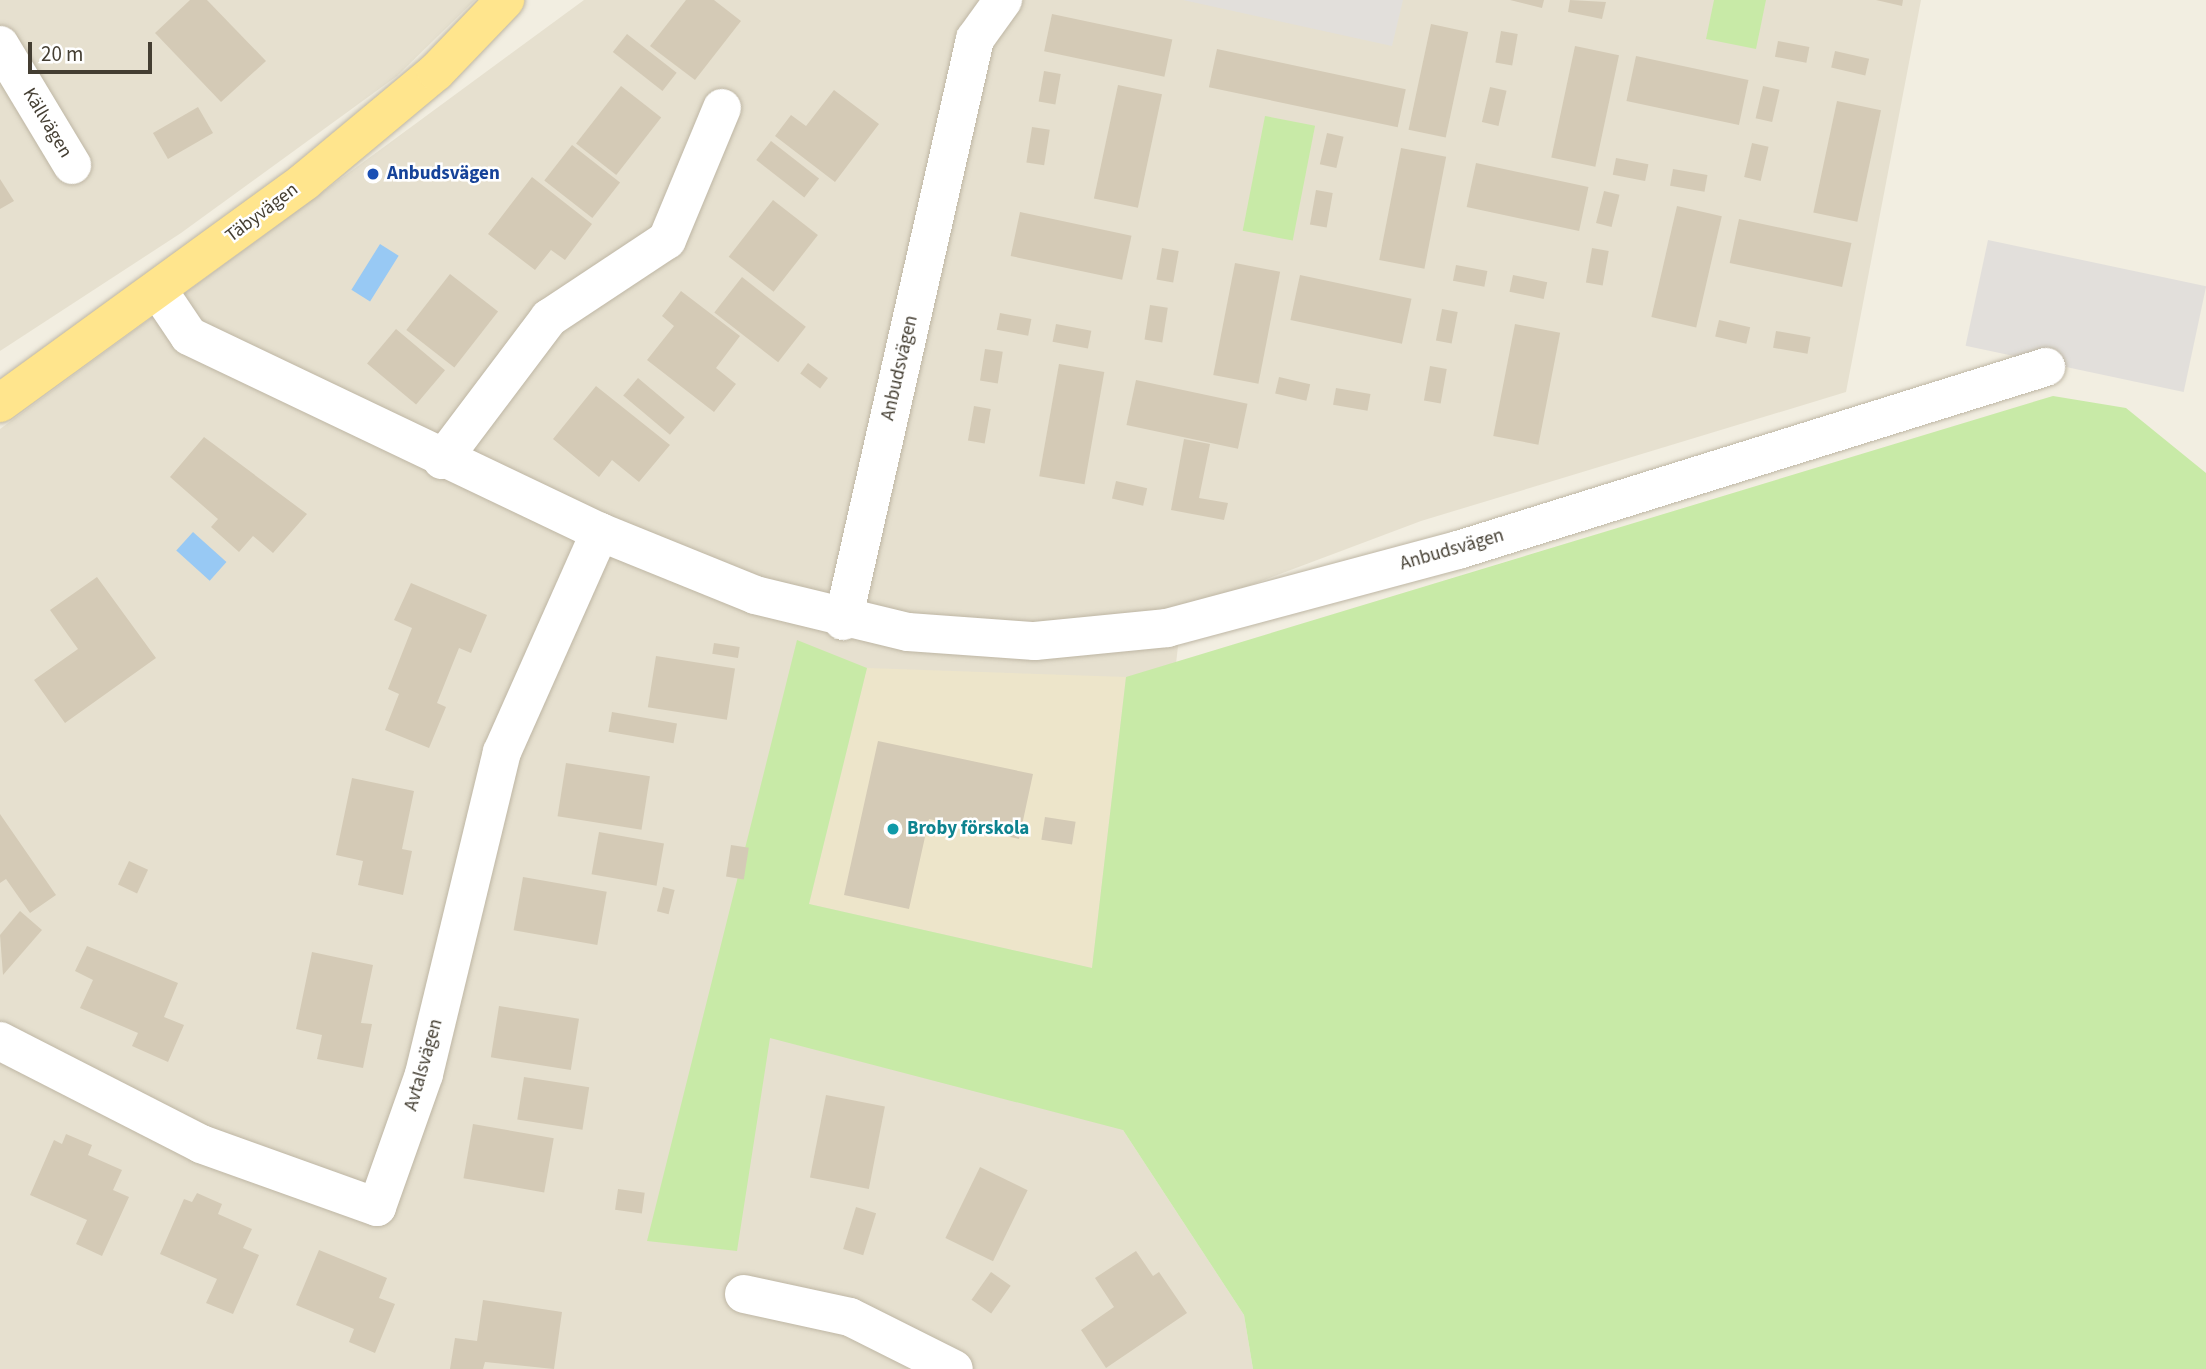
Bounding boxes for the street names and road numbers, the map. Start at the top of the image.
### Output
street label: Källvägen [17,84,77,162]
street label: Täbyvägen [221,178,303,248]
street label: Anbudsvägen [877,313,923,423]
street label: Anbudsvägen [1397,524,1507,576]
street label: Avtalsvägen [400,1016,448,1114]

